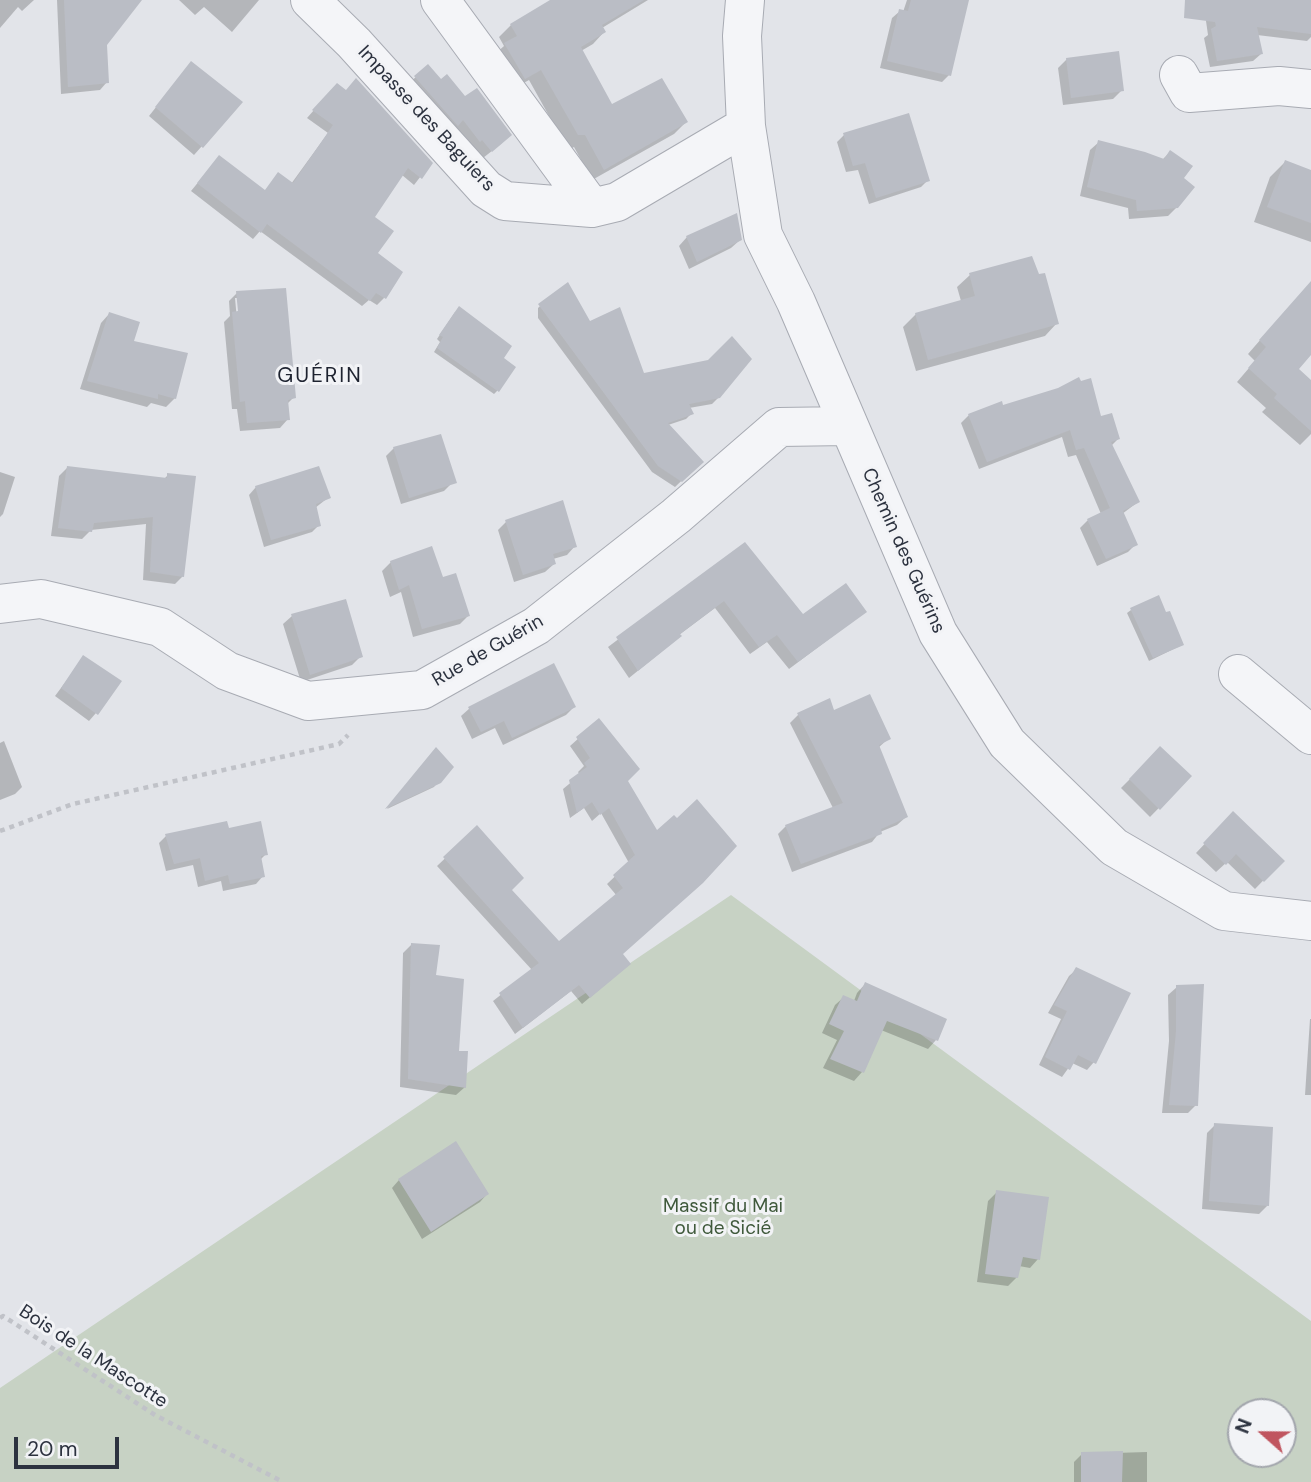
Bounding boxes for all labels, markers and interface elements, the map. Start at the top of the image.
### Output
street label: Impasse des Baguiers [353,41,499,197]
district label: GUÉRIN [278,363,362,389]
street label: Chemin des Guérins [856,465,950,637]
street label: Rue de Guérin [428,610,548,692]
park label: Massif du Mai ou de Sicié [663,1196,783,1240]
street label: Bois de la Mascotte [15,1301,171,1413]
north arrow [1227,1398,1297,1468]
text: N [1230,1415,1258,1437]
scale bar [18,1422,122,1466]
text: 20 m [27,1435,78,1463]

